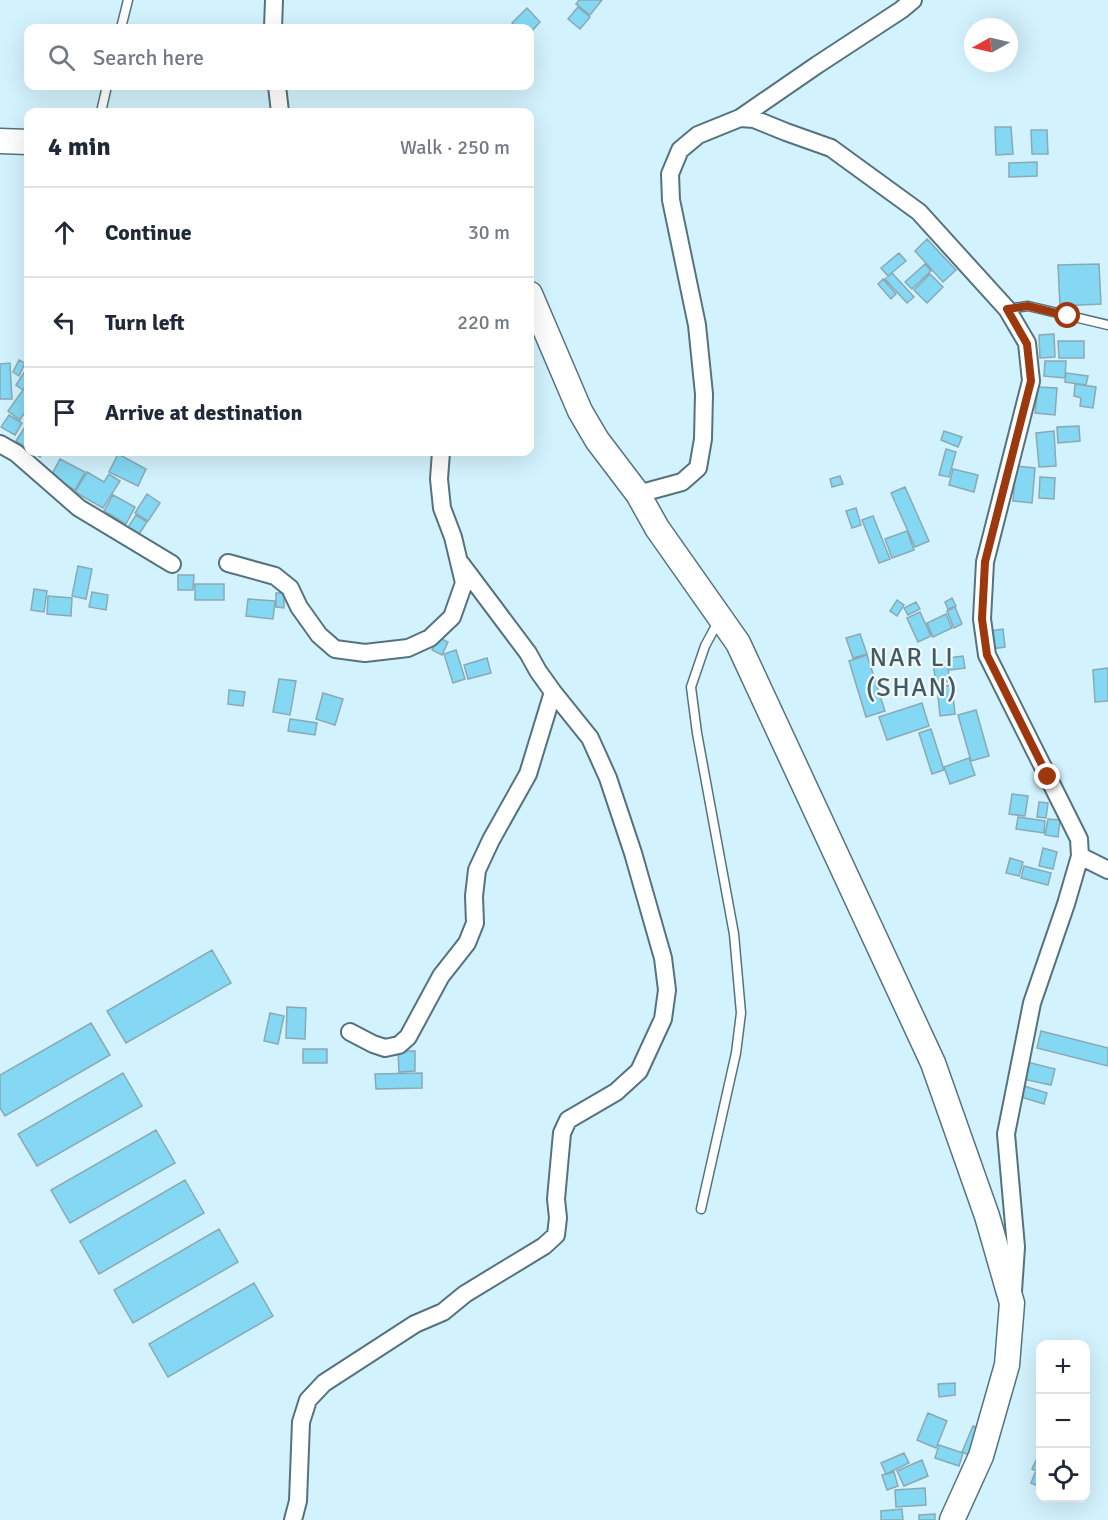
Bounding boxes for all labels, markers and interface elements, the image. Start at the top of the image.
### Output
north arrow [964,18,1018,72]
search box [24,24,534,90]
icon: search [45,41,78,74]
text: Search here [93,44,204,71]
text: 4 min [48,131,111,163]
text: Walk · 250 m [400,135,510,160]
icon: ahead [48,216,81,249]
text: Continue [105,219,192,246]
text: 30 m [468,220,510,245]
route start [1054,302,1080,328]
icon: left [48,306,81,339]
text: Turn left [105,309,185,336]
text: 220 m [457,310,510,335]
icon: arrive [48,396,81,429]
text: Arrive at destination [105,399,302,426]
district label: NAR LI (SHAN) [866,642,958,704]
route end [1034,763,1060,789]
map controls [1036,1340,1090,1502]
button: + [1036,1340,1090,1394]
button: − [1036,1394,1090,1448]
button: locate [1036,1448,1090,1502]

